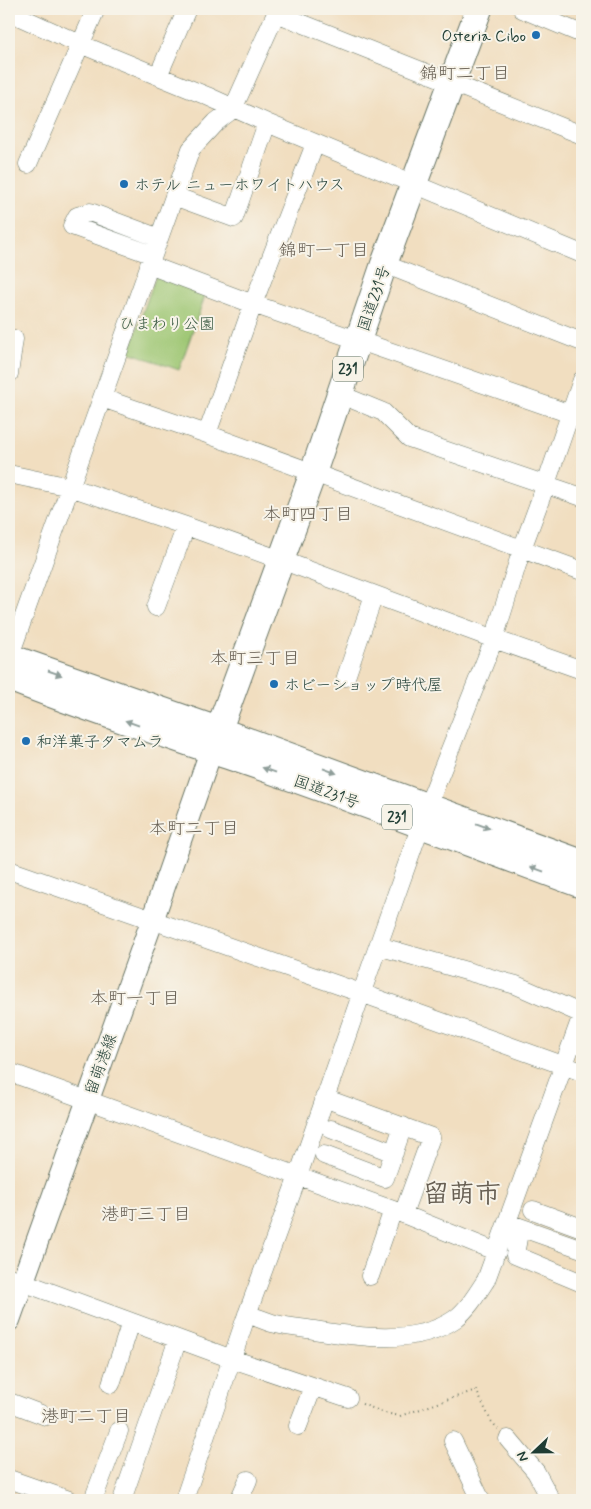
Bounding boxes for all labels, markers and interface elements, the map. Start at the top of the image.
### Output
place label: Osteria Cibo [441,26,526,47]
marker: Osteria Cibo [530,29,542,41]
district label: 錦町二丁目 [420,62,510,86]
place label: ホテル ニューホワイトハウス [134,175,345,196]
marker: ホテル ニューホワイトハウス [118,178,130,190]
district label: 錦町一丁目 [279,239,369,263]
street label: 国道231号 [353,263,396,334]
park label: ひまわり公園 [119,314,215,335]
road number: 231 [333,356,363,382]
district label: 本町四丁目 [263,503,353,527]
district label: 本町三丁目 [210,647,300,671]
one-way arrow [47,670,62,677]
place label: ホビーショップ時代屋 [284,675,443,696]
marker: ホビーショップ時代屋 [268,678,280,690]
one-way arrow [125,719,140,726]
place label: 和洋菓子タマムラ [36,732,164,753]
marker: 和洋菓子タマムラ [20,735,32,747]
one-way arrow [261,766,276,774]
one-way arrow [323,767,338,775]
street label: 国道231号 [291,771,362,814]
road number: 231 [382,804,412,830]
district label: 本町二丁目 [149,817,239,841]
one-way arrow [476,822,491,830]
one-way arrow [529,864,544,872]
district label: 本町一丁目 [90,987,180,1011]
street label: 留萌港線 [81,1031,122,1098]
district label: 留萌市 [423,1178,501,1212]
district label: 港町三丁目 [101,1203,191,1227]
district label: 港町二丁目 [41,1405,131,1429]
north arrow [508,1426,558,1476]
text: N [513,1449,533,1464]

